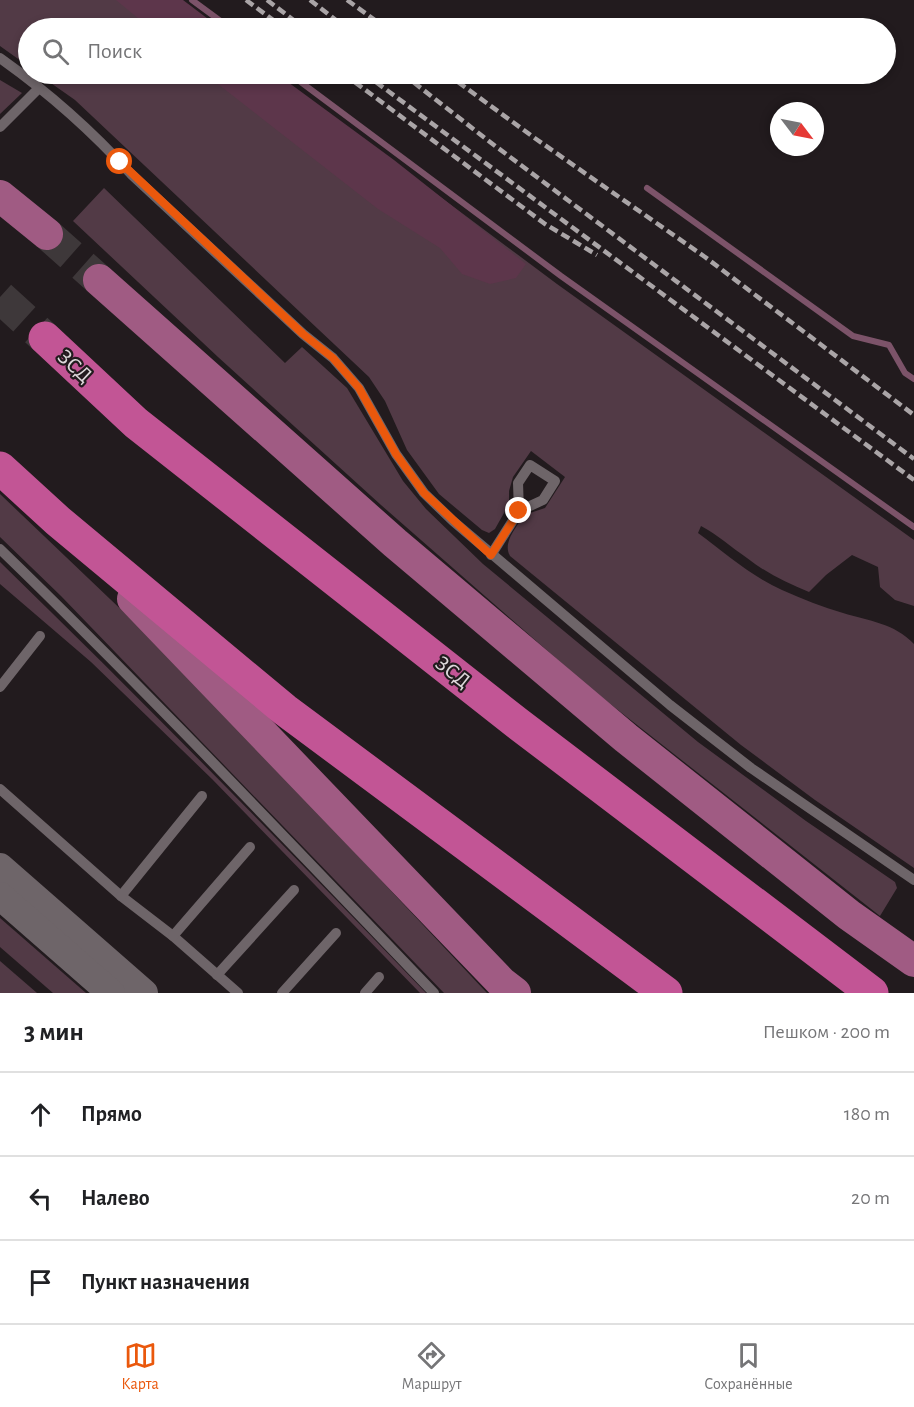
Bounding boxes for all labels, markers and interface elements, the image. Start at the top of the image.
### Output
search box [18,18,896,84]
icon: search [39,35,72,68]
text: Поиск [87,40,142,62]
north arrow [770,102,824,156]
route start [106,148,132,174]
street label: ЗСД [54,345,96,387]
route end [505,497,531,523]
street label: ЗСД [431,652,475,692]
text: 3 мин [24,1019,84,1045]
text: Пешком · 200 m [763,1022,890,1042]
icon: ahead [24,1098,57,1131]
text: Прямо [81,1103,142,1125]
text: 180 m [844,1104,890,1124]
icon: left [24,1182,57,1215]
text: Налево [81,1187,150,1209]
text: 20 m [851,1188,890,1208]
icon: arrive [24,1266,57,1299]
text: Пункт назначения [81,1271,250,1293]
tab: Карта [121,1339,159,1394]
tab: Маршрут [401,1339,462,1394]
tab: Сохранённые [704,1339,793,1394]

